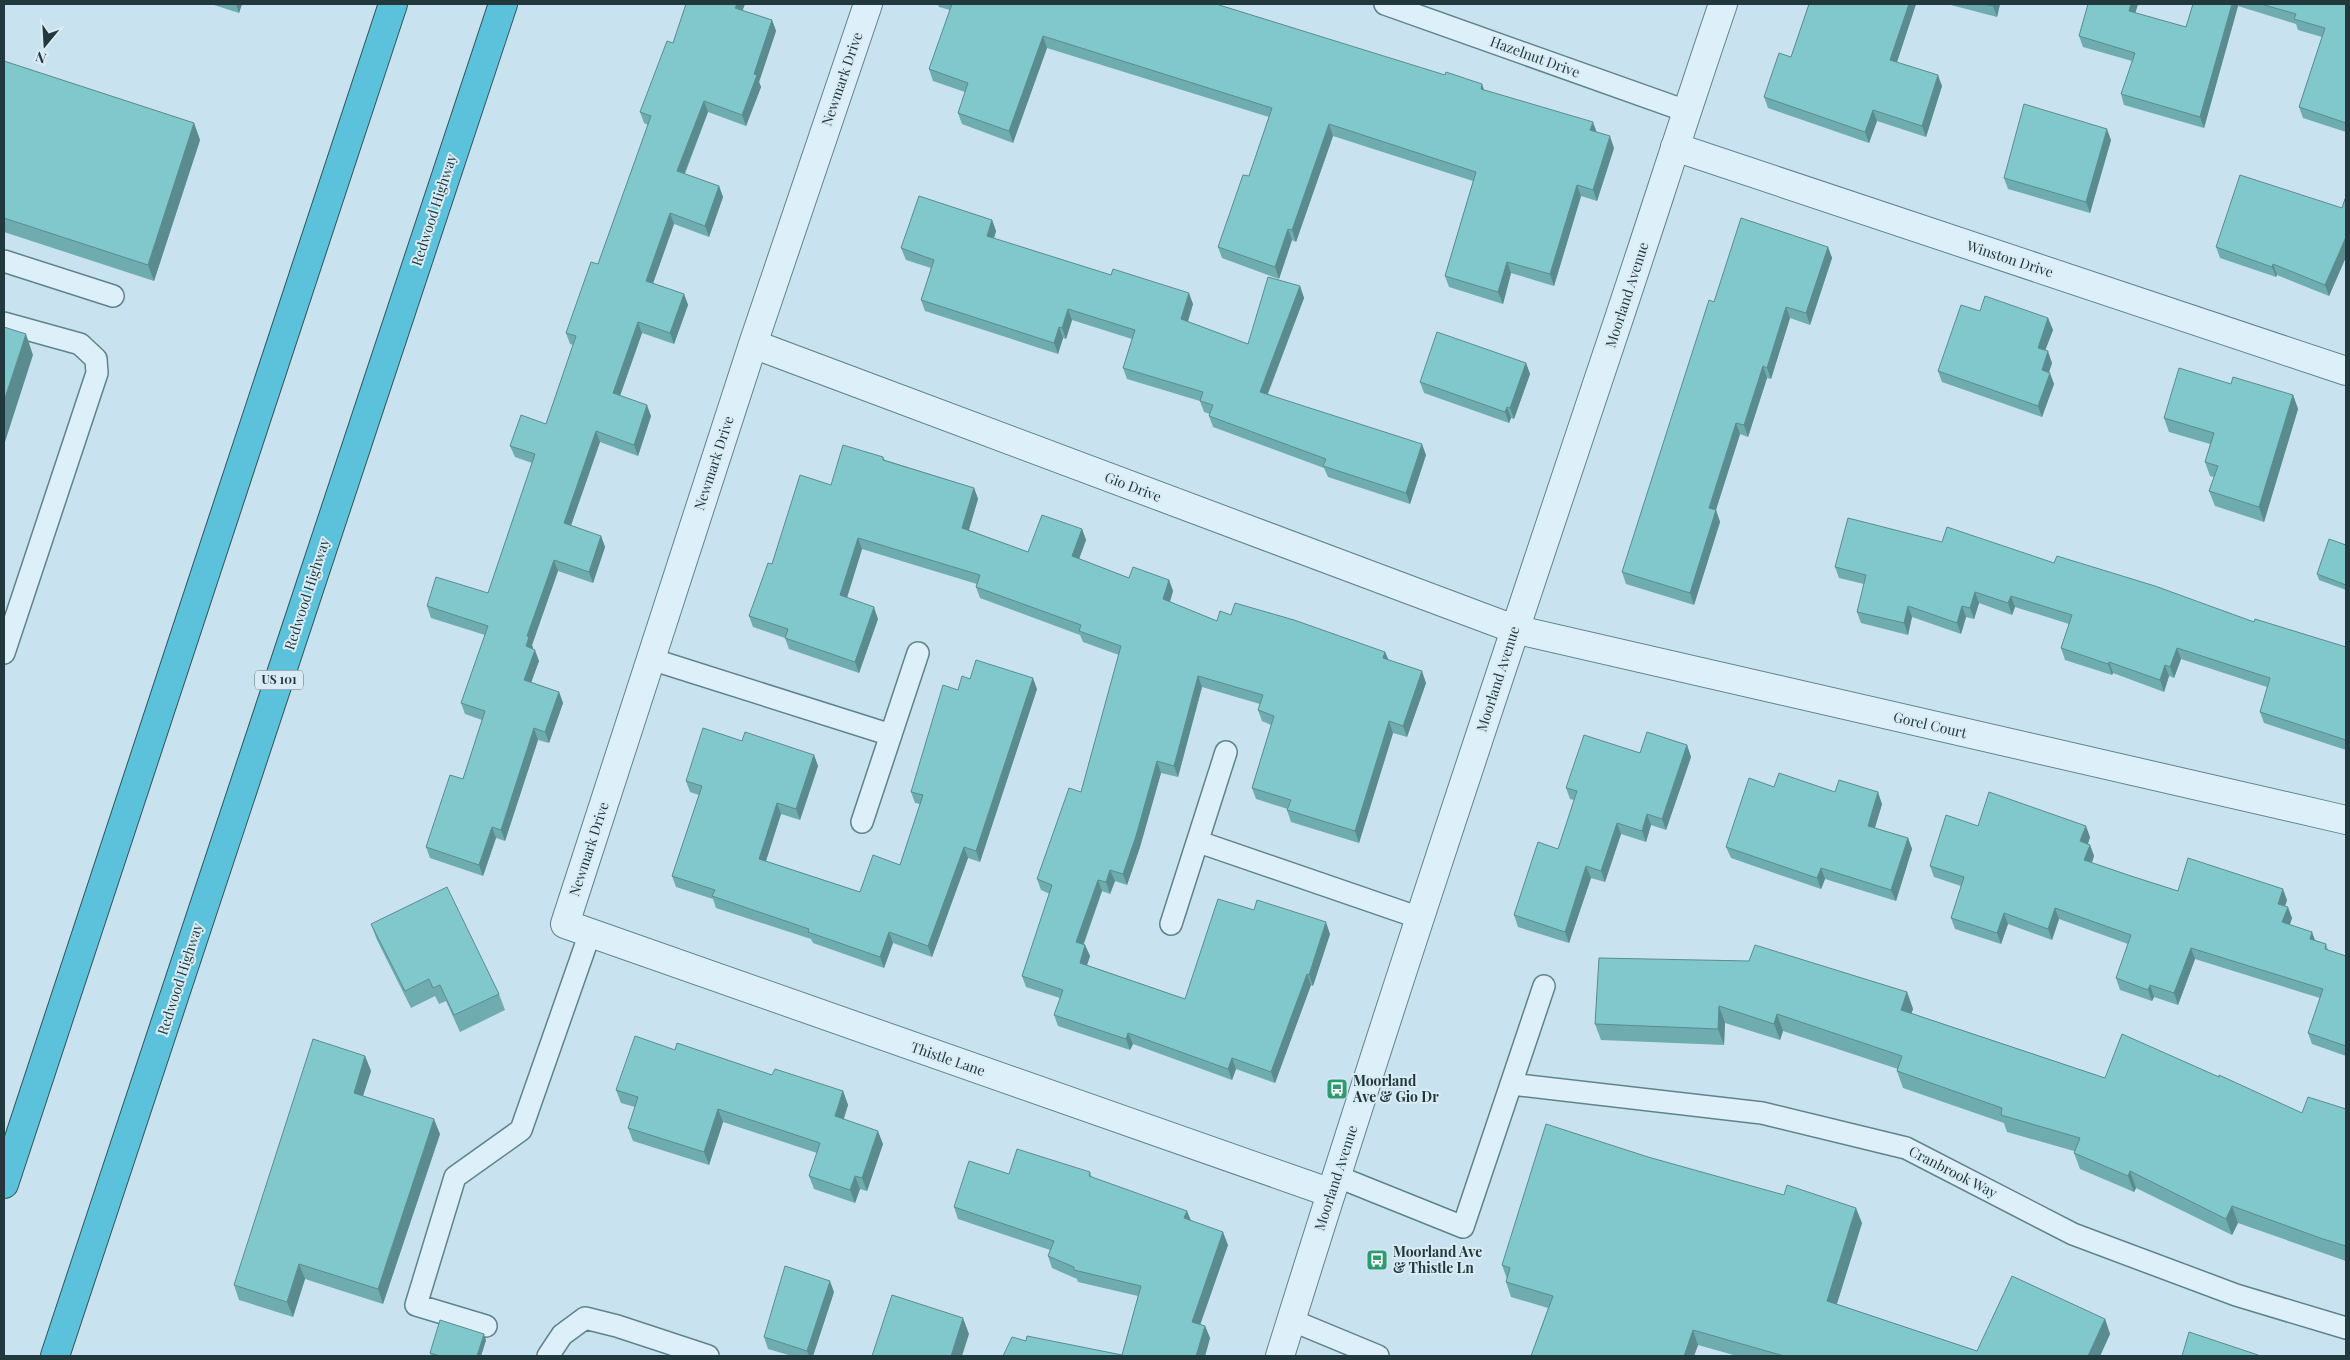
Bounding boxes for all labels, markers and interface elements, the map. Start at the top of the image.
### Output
north arrow [20,20,70,70]
street label: Newmark Drive [817,29,866,128]
street label: Hazelnut Drive [1488,31,1583,82]
text: N [33,47,49,68]
street label: Redwood Highway [406,151,461,268]
street label: Winston Drive [1964,235,2056,281]
street label: Moorland Avenue [1601,240,1653,350]
street label: Newmark Drive [689,413,738,512]
street label: Gio Drive [1102,467,1164,506]
street label: Redwood Highway [279,535,334,652]
street label: Moorland Avenue [1472,624,1524,734]
road number: US 101 [255,670,303,690]
street label: Gorel Court [1892,707,1970,742]
street label: Newmark Drive [564,799,613,898]
street label: Redwood Highway [152,920,207,1037]
street label: Thistle Lane [909,1037,988,1080]
place label: Moorland Ave & Gio Dr [1352,1071,1439,1106]
bus stop icon: Moorland Ave & Gio Dr [1325,1077,1349,1101]
street label: Moorland Avenue [1310,1123,1362,1233]
street label: Cranbrook Way [1906,1141,2001,1202]
place label: Moorland Ave & Thistle Ln [1393,1242,1482,1277]
bus stop icon: Moorland Ave & Thistle Ln [1365,1248,1389,1272]

